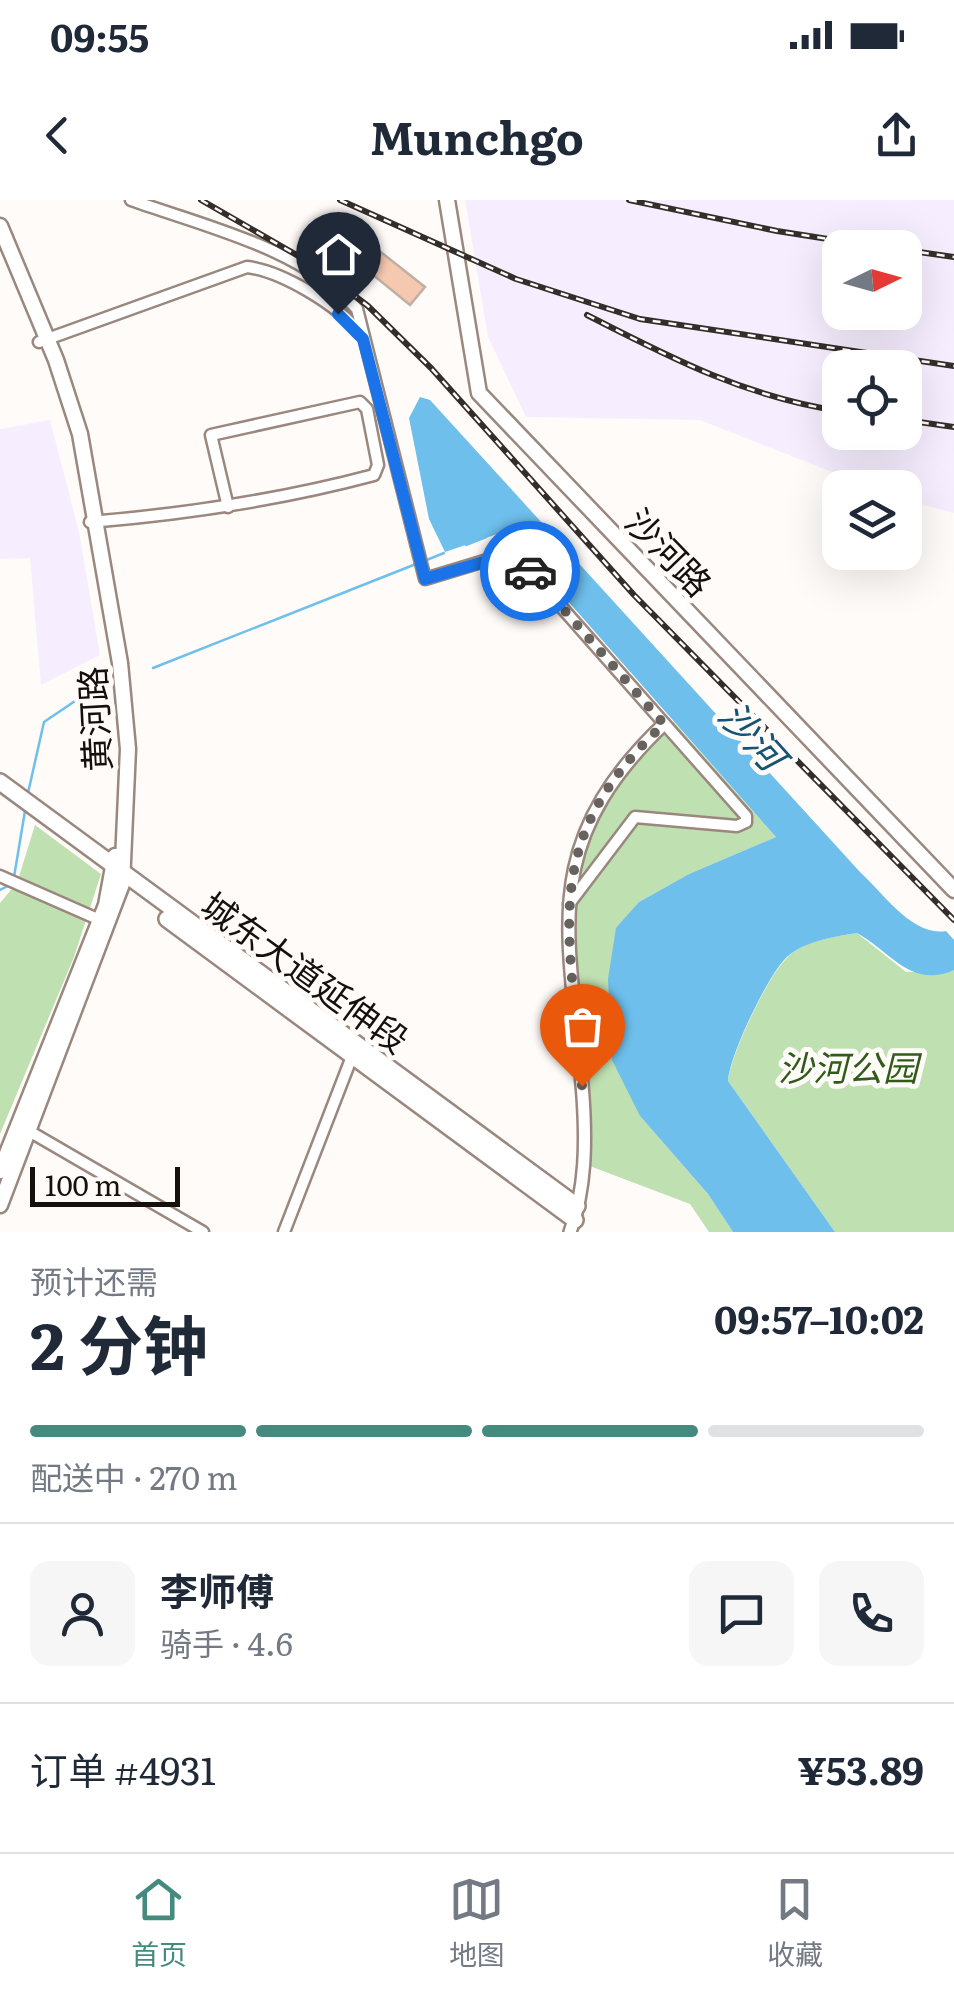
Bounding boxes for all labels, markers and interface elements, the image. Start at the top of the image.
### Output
text: 09:55 [50,7,149,64]
text: Munchgo [370,102,584,169]
icon: back [30,108,85,163]
icon: share [869,108,924,163]
pin [296,212,381,315]
icon: home [311,227,366,282]
north arrow [822,230,922,330]
map controls [822,230,922,570]
button: locate [822,350,922,450]
button: layers [822,470,922,570]
street label: 沙河路 [615,495,725,607]
courier [480,521,580,621]
icon: car [503,544,558,599]
street label: 黄河路 [64,665,122,773]
water label: 沙河 [707,687,805,787]
street label: 城东大道延伸段 [192,878,420,1064]
pin [540,984,625,1087]
icon: bag [555,999,610,1054]
park label: 沙河公园 [778,1040,923,1092]
scale bar [30,1162,180,1206]
text: 100 m [45,1163,122,1205]
text: 预计还需 [30,1256,158,1304]
text: 09:57–10:02 [714,1289,924,1346]
text: 2 分钟 [30,1293,208,1390]
text: 配送中 · 270 m [30,1452,238,1500]
button: person [30,1561,135,1666]
text: 李师傅 [160,1561,274,1618]
button: chat [689,1561,794,1666]
button: phone [819,1561,924,1666]
text: 骑手 · 4.6 [160,1618,293,1666]
text: 订单 #4931 [30,1740,216,1797]
text: ¥53.89 [798,1740,924,1797]
tab: 首页 [131,1872,187,1974]
tab: 地图 [449,1872,505,1974]
tab: 收藏 [767,1872,823,1974]

